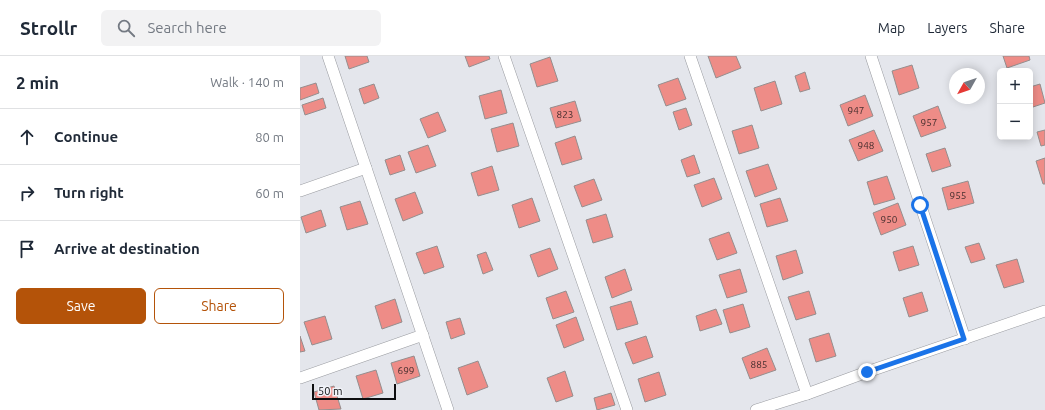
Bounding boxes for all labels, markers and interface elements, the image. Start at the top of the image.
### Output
search box [101,10,381,46]
text: Strollr [20,17,77,39]
icon: search [115,17,137,39]
text: Search here [147,19,227,36]
text: Map [878,20,905,36]
text: Layers [927,20,967,36]
text: Share [989,20,1025,36]
north arrow [949,68,985,104]
map controls [997,68,1033,140]
button: + [997,68,1033,104]
text: 2 min [16,73,59,92]
text: Walk · 140 m [210,75,284,89]
button: − [997,104,1033,140]
house number: 947 [848,105,864,116]
house number: 823 [557,109,573,120]
house number: 957 [921,117,937,128]
icon: ahead [16,126,38,148]
text: Continue [54,128,118,145]
text: 80 m [255,130,284,144]
house number: 948 [858,140,875,151]
icon: right [16,182,38,204]
text: Turn right [54,184,124,201]
text: 60 m [255,186,284,200]
house number: 955 [950,190,966,201]
route start [911,196,929,214]
house number: 950 [881,214,898,225]
icon: arrive [16,238,38,260]
text: Arrive at destination [54,240,200,257]
button: Save [16,288,146,324]
button: Share [154,288,284,324]
house number: 885 [751,359,767,370]
route end [858,363,876,381]
house number: 699 [398,365,414,376]
scale bar [312,382,396,401]
text: 50 m [318,385,342,397]

